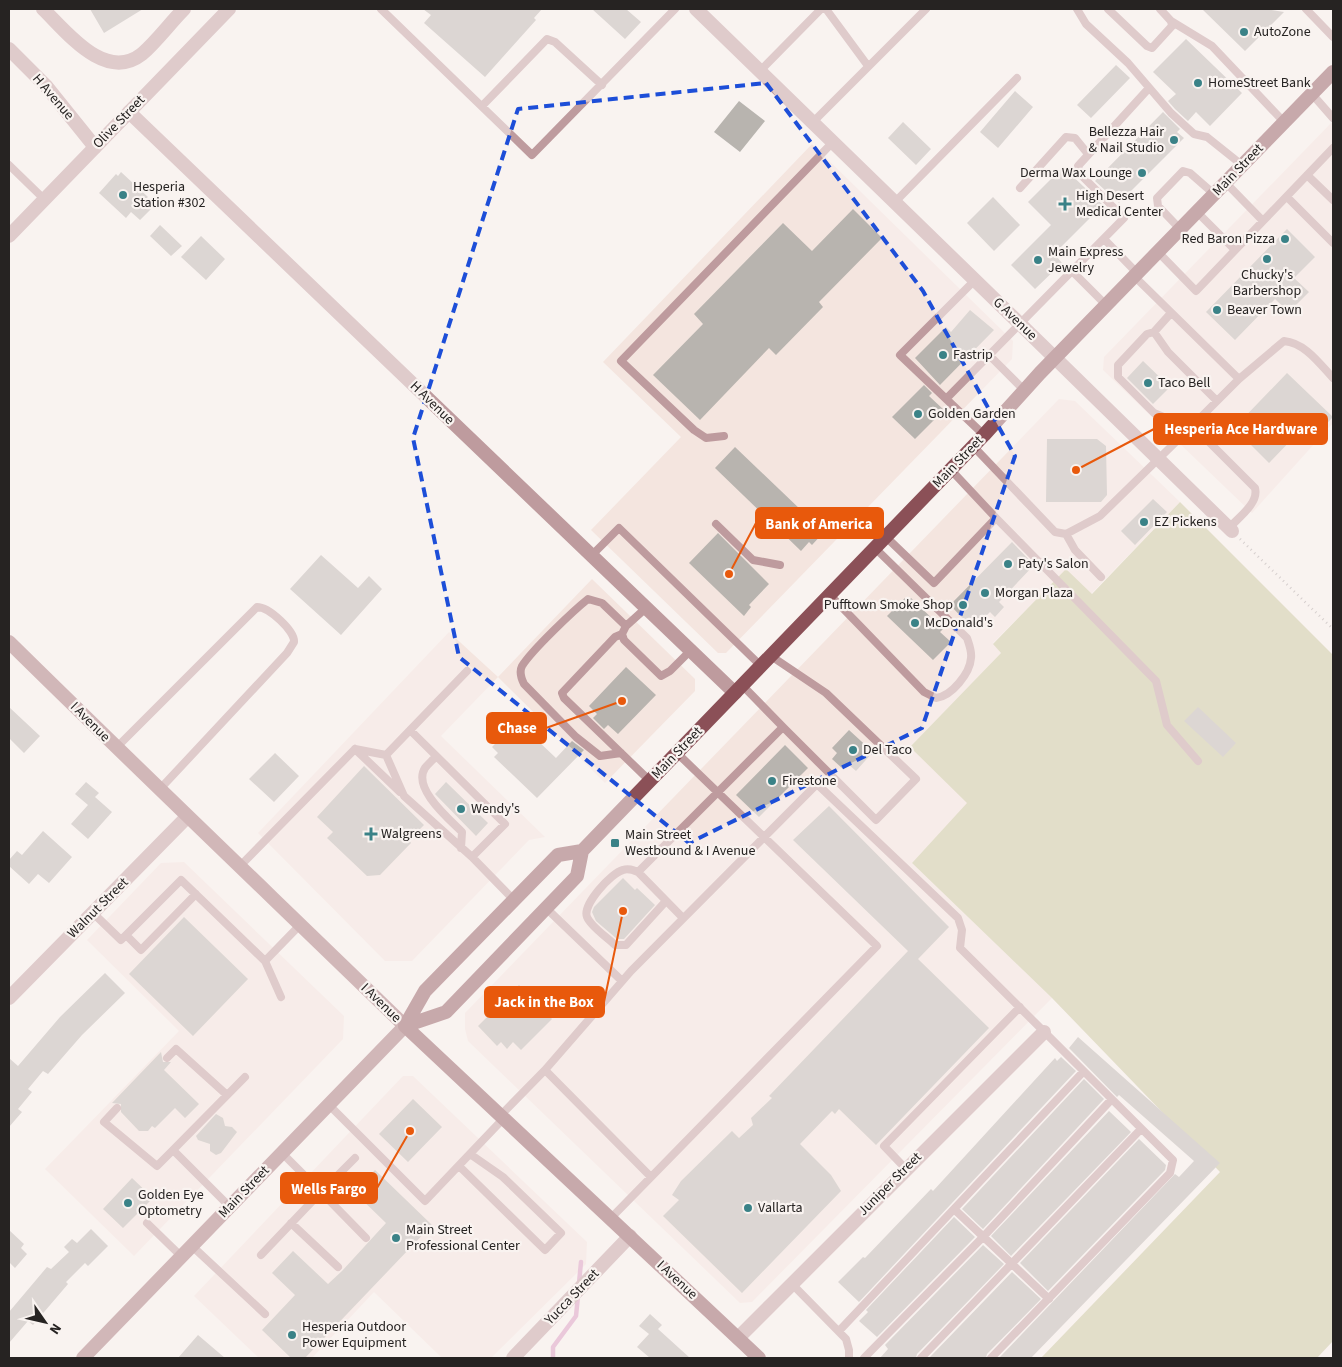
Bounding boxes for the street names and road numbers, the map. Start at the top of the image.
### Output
street label: H Avenue [27,70,79,124]
street label: Olive Street [88,91,150,153]
street label: Main Street [1208,139,1268,201]
street label: G Avenue [988,293,1042,345]
street label: H Avenue [405,377,459,429]
street label: Main Street [928,431,988,493]
street label: I Avenue [65,697,115,747]
street label: Main Street [647,722,707,784]
street label: Walnut Street [63,873,133,943]
street label: I Avenue [356,979,406,1027]
street label: Juniper Street [854,1147,927,1220]
street label: Main Street [214,1161,274,1223]
street label: I Avenue [652,1256,702,1304]
street label: Yucca Street [539,1264,604,1330]

